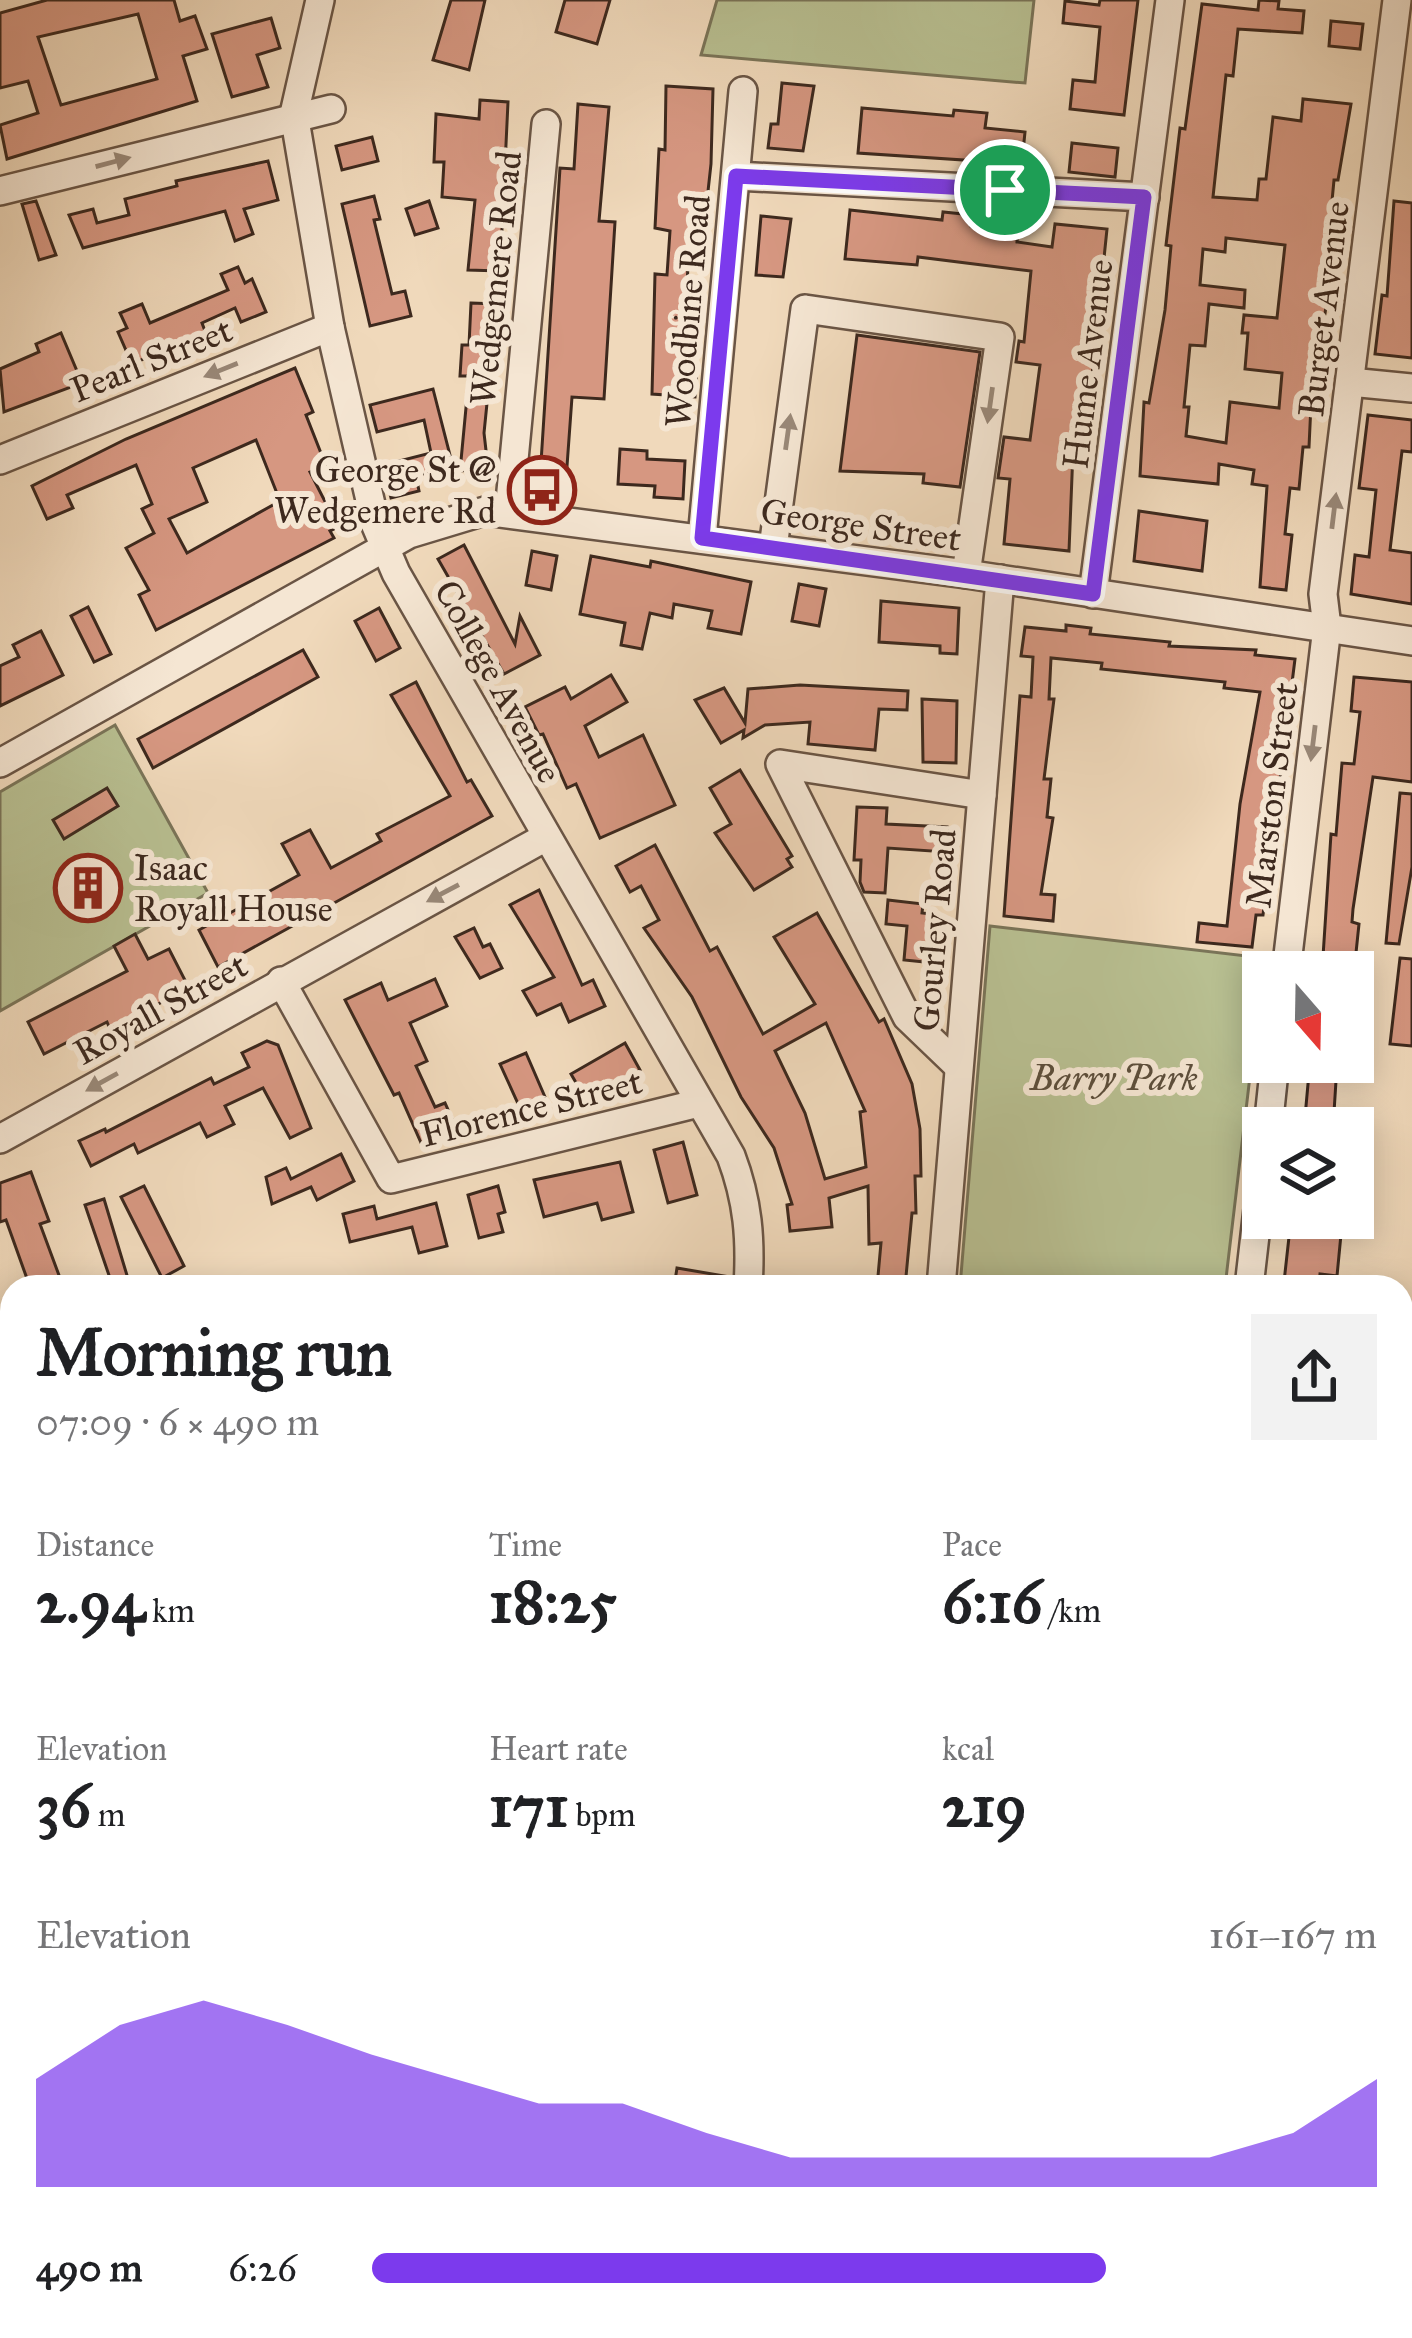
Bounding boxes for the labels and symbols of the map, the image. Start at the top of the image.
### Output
pin [954,139,1056,241]
street label: Wedgemere Road [461,149,531,407]
one-way arrow [95,151,132,170]
street label: Woodbine Road [656,193,720,429]
street label: Burget Avenue [1289,199,1359,419]
street label: Hume Avenue [1053,257,1123,471]
street label: Pearl Street [64,308,239,412]
one-way arrow [203,361,239,380]
one-way arrow [980,387,999,425]
one-way arrow [779,413,798,450]
place label: George St @ Wedgemere Rd [274,448,496,533]
bus stop icon: George St @ Wedgemere Rd [507,455,577,525]
street label: George Street [758,489,964,561]
one-way arrow [1324,492,1343,529]
street label: College Avenue [424,573,572,790]
street label: Marston Street [1236,680,1308,910]
one-way arrow [1304,725,1323,763]
street label: Gourley Road [904,827,966,1033]
place label: Isaac Royall House [134,846,333,931]
building icon: Isaac Royall House [53,853,123,923]
one-way arrow [426,882,461,903]
street label: Royall Street [66,943,255,1075]
north arrow [1242,951,1374,1083]
park label: Barry Park [1028,1056,1198,1100]
street label: Florence Street [416,1059,647,1157]
one-way arrow [84,1071,119,1092]

